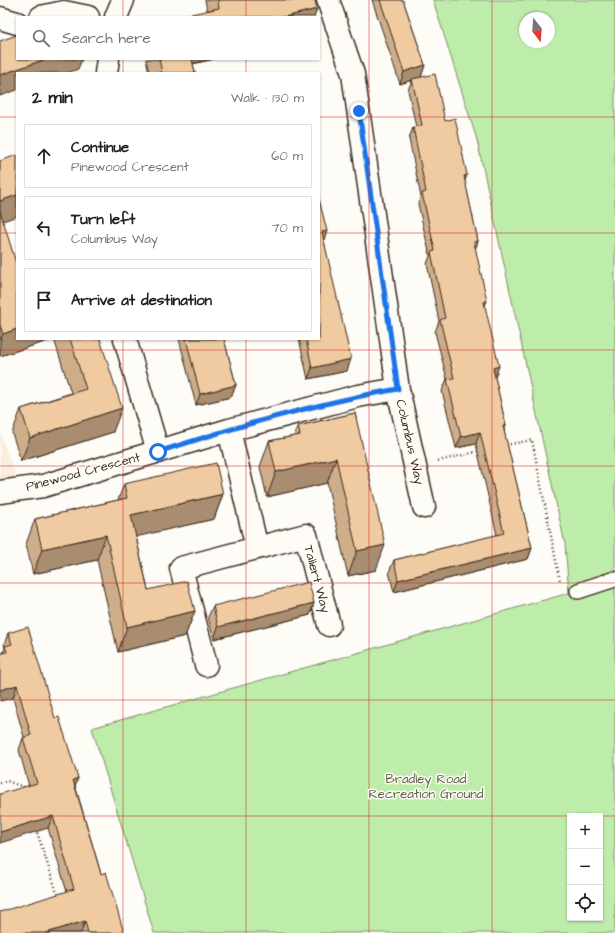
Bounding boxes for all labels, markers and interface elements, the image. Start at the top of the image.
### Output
north arrow [519,12,555,48]
search box [16,16,320,60]
icon: search [30,27,52,49]
text: Search here [62,28,151,49]
text: 2 min [32,86,73,110]
text: Walk · 130 m [231,89,304,107]
route end [350,102,368,120]
text: Continue [71,137,129,158]
icon: ahead [33,145,55,167]
text: 60 m [271,147,303,165]
text: Pinewood Crescent [71,158,189,176]
text: Turn left [71,209,135,230]
icon: left [33,217,55,239]
text: 70 m [271,219,303,237]
text: Columbus Way [71,230,158,248]
icon: arrive [33,289,55,311]
text: Arrive at destination [71,290,212,311]
street label: Columbus Way [390,398,429,487]
route start [149,443,167,461]
street label: Pinewood Crescent [24,448,143,496]
street label: Tallert Way [298,543,335,615]
park label: Bradley Road Recreation Ground [369,770,484,803]
map controls [567,813,603,921]
button: + [567,813,603,849]
button: − [567,849,603,885]
button: locate [567,885,603,921]

